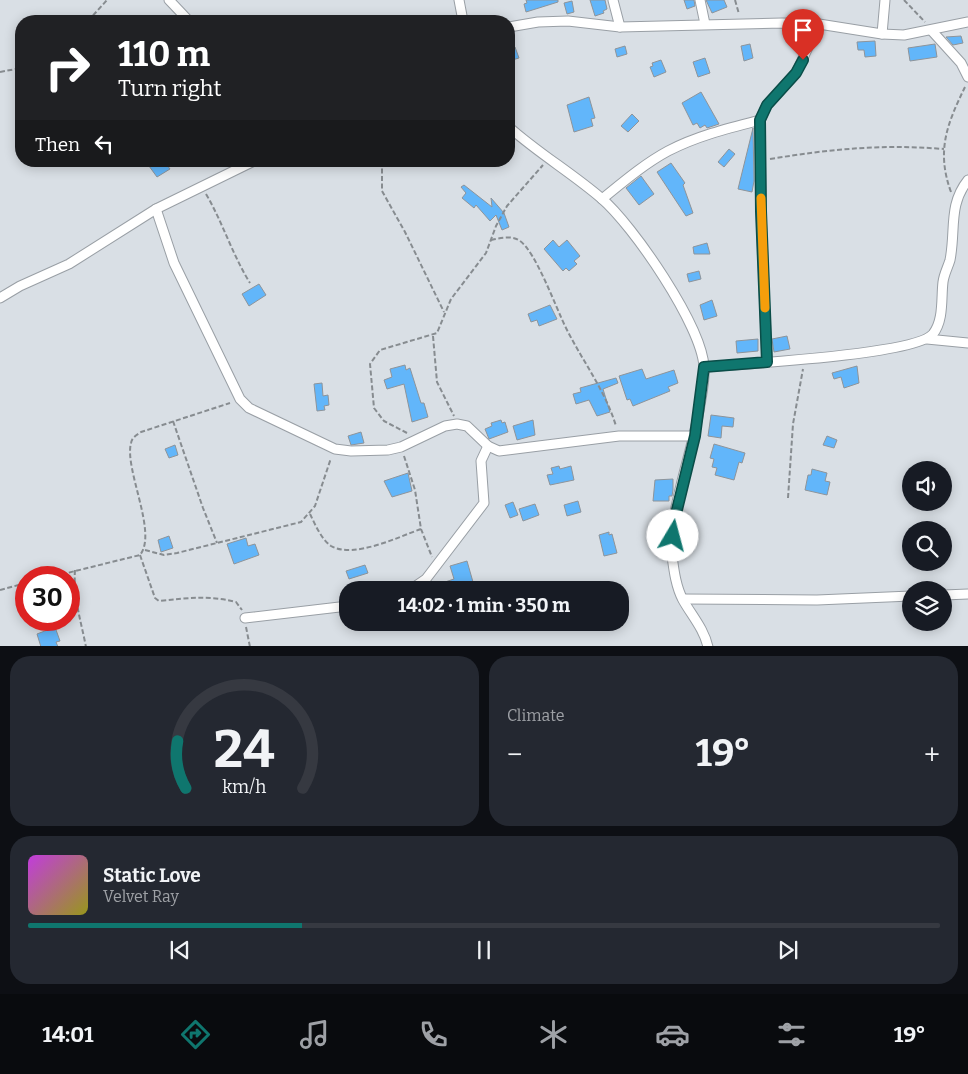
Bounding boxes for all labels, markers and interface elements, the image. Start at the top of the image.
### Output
pin [782,9,824,60]
icon: arrive [789,16,817,44]
text: 110 m [118,33,210,75]
icon: right [35,35,100,100]
text: Turn right [118,75,221,102]
icon: left [90,130,118,158]
text: Then [35,133,80,156]
map controls [902,461,952,631]
button: sound [902,461,952,511]
position arrow [646,509,698,561]
button: search [902,521,952,571]
speed limit sign: 30 [15,566,80,631]
button: layers [902,581,952,631]
text: 14:02 · 1 min · 350 m [398,594,570,617]
text: Climate [507,706,565,725]
text: 24 [214,718,275,781]
text: 19° [696,730,751,776]
text: − [507,738,522,771]
text: + [924,738,940,771]
text: km/h [222,776,267,798]
text: Static Love [103,864,201,887]
text: Velvet Ray [103,887,179,906]
icon: previous [166,936,194,964]
icon: pause [470,936,498,964]
icon: next [774,936,802,964]
icon: directions [178,1017,213,1052]
icon: music [297,1017,332,1052]
icon: phone [416,1017,451,1052]
icon: climate [536,1017,571,1052]
icon: car [655,1017,690,1052]
icon: filters [774,1017,809,1052]
text: 14:01 [42,1021,94,1048]
text: 19° [894,1021,926,1048]

